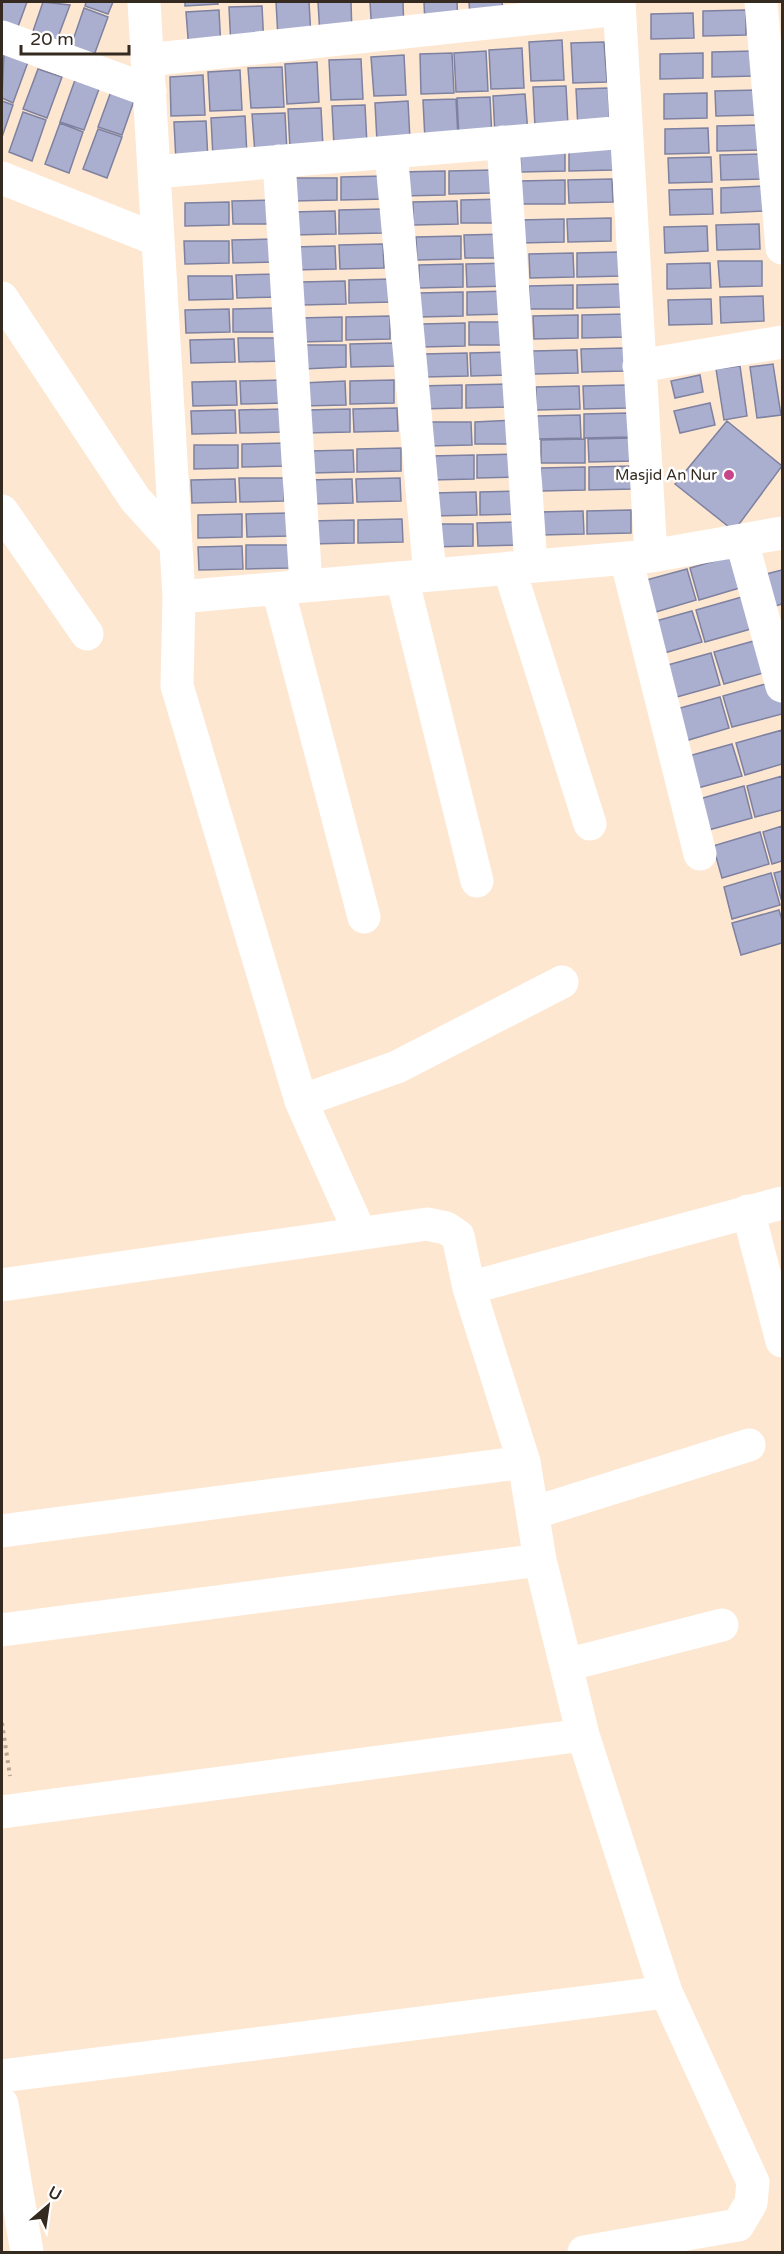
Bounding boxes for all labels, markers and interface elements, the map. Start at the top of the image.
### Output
scale bar [21,18,129,56]
text: 20 m [30,28,74,50]
place label: Masjid An Nur [615,466,717,484]
marker: Masjid An Nur [722,468,736,482]
north arrow [18,2176,78,2236]
text: U [45,2182,65,2205]

